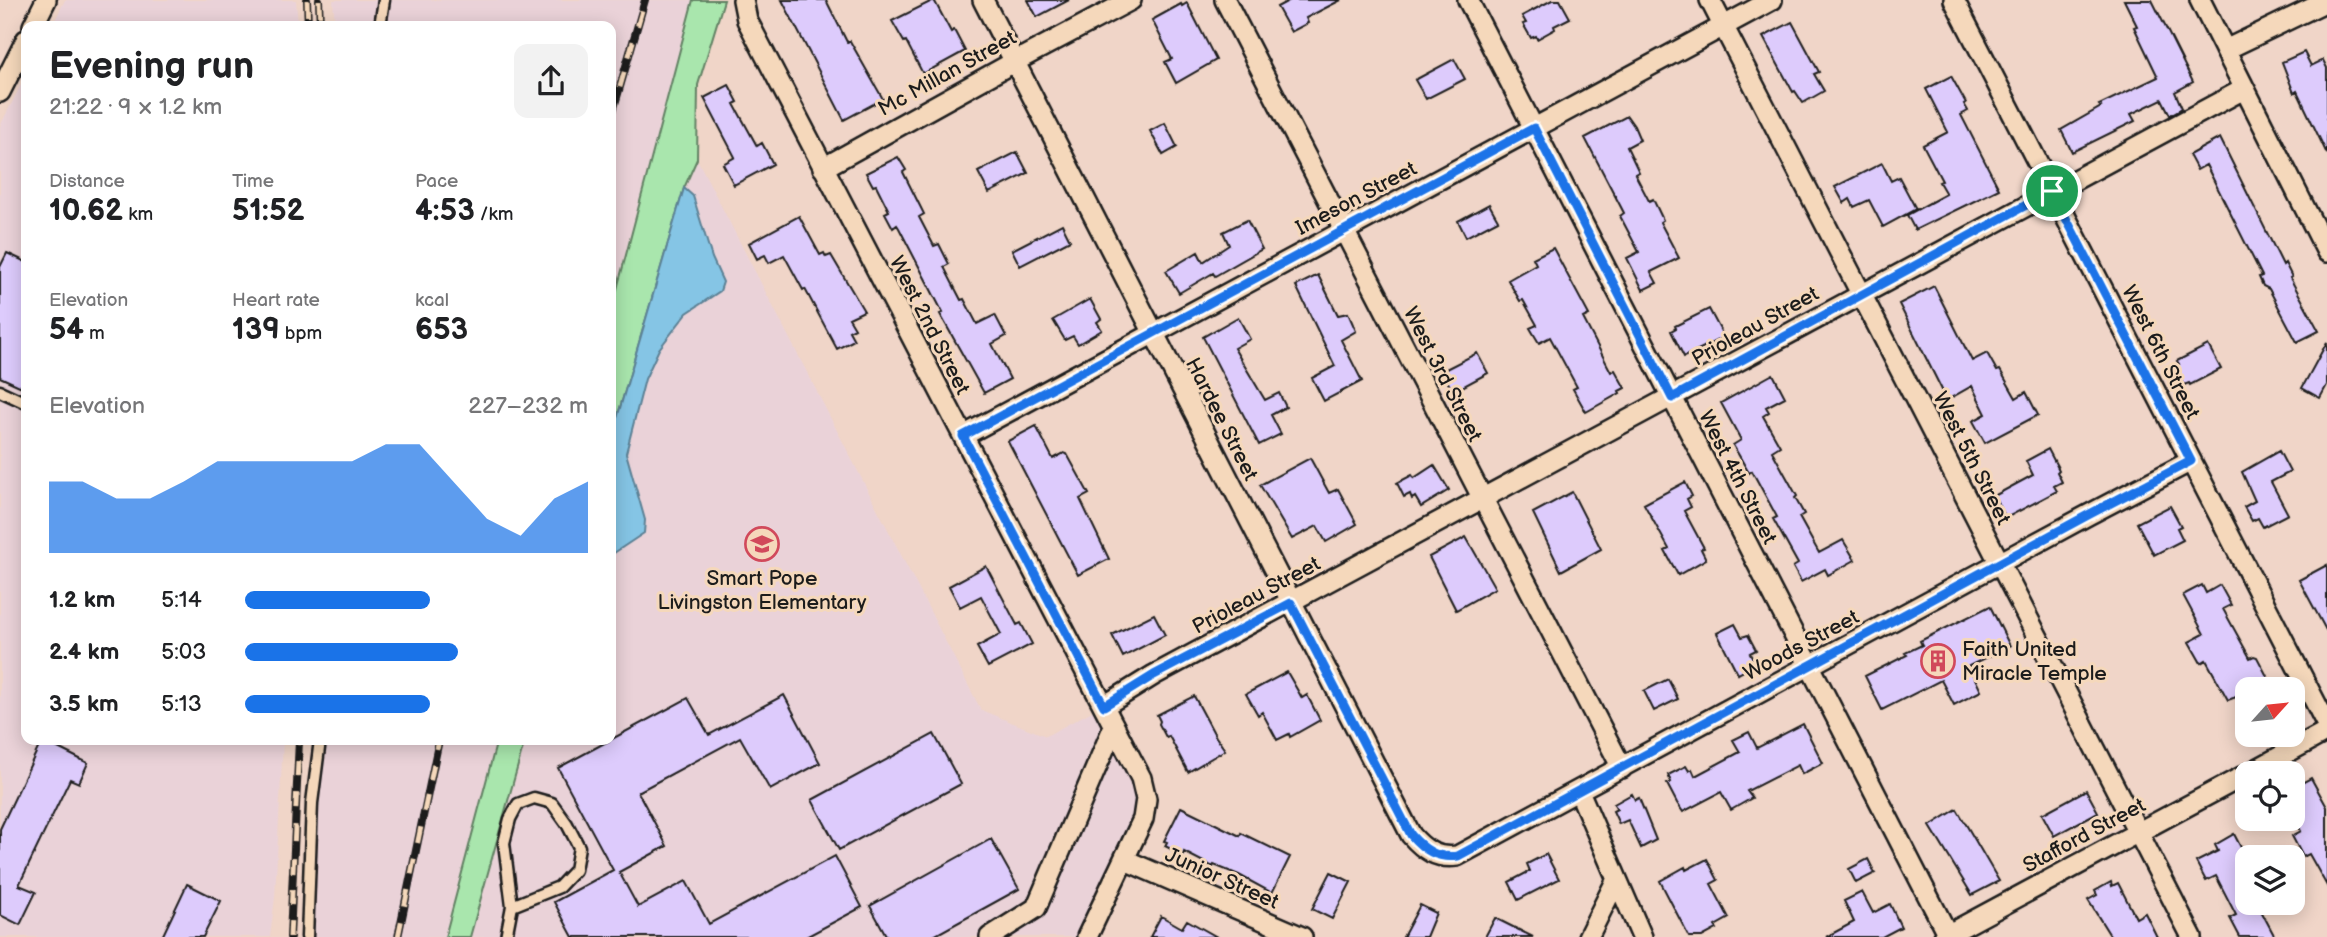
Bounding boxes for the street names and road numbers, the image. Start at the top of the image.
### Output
street label: Mc Millan Street [874,25,1021,122]
street label: Imeson Street [1291,156,1421,241]
street label: West 2nd Street [884,252,975,399]
street label: Prioleau Street [1687,281,1823,372]
street label: West 6th Street [2116,281,2205,424]
street label: West 3rd Street [1398,303,1488,446]
street label: Hardee Street [1180,354,1263,485]
street label: West 5th Street [1927,388,2016,529]
street label: West 4th Street [1693,406,1782,549]
street label: Prioleau Street [1188,551,1325,640]
street label: Woods Street [1739,604,1864,686]
street label: Stafford Street [2019,792,2150,878]
street label: Junior Street [1161,842,1283,915]

